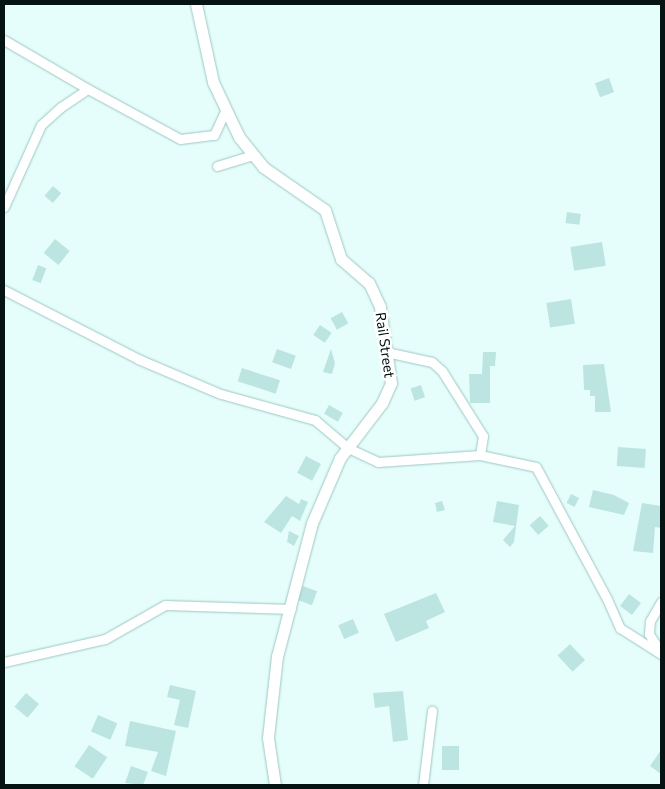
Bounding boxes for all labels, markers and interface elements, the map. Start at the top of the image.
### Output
street label: Rail Street [372,311,398,379]

